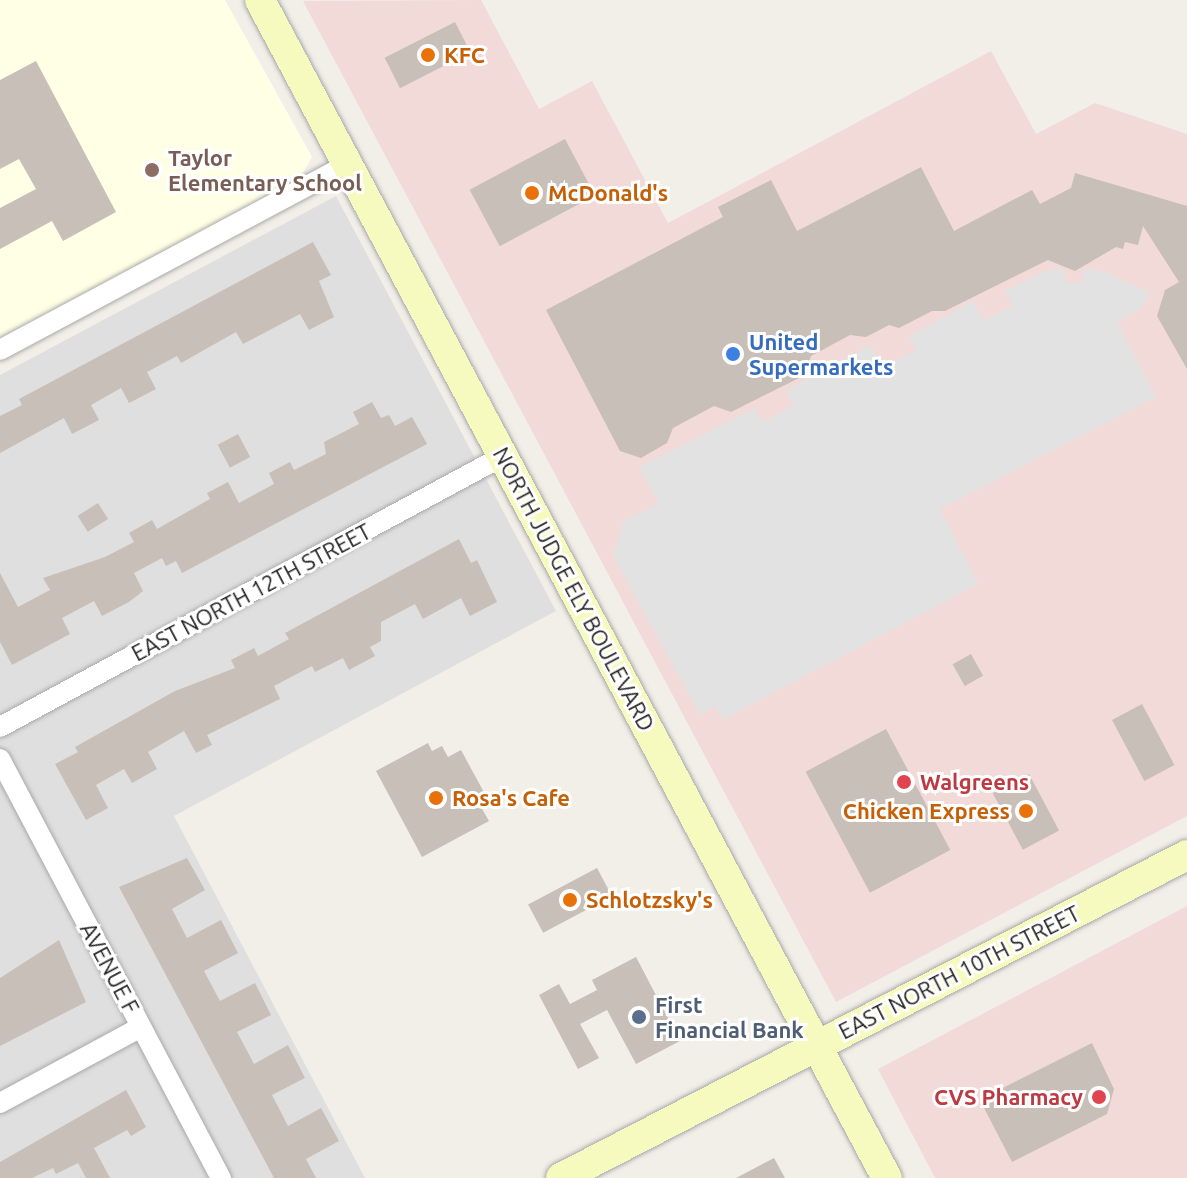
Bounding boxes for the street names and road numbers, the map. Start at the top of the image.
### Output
street label: NORTH JUDGE ELY BOULEVARD [488,443,660,735]
street label: EAST NORTH 12TH STREET [127,518,375,666]
street label: EAST NORTH 10TH STREET [834,900,1084,1044]
street label: AVENUE F [75,918,145,1018]

